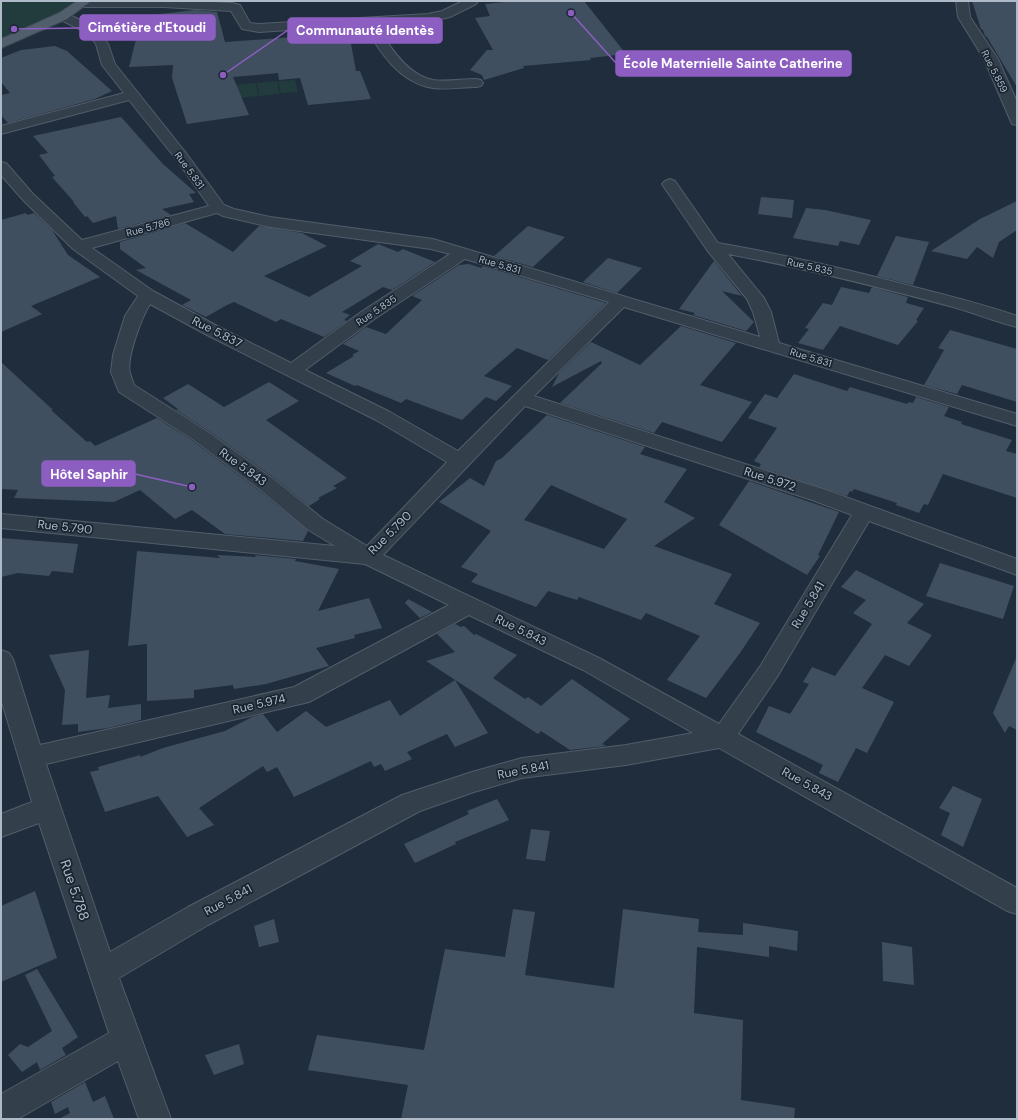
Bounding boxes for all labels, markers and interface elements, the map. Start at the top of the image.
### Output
callout: Cimétière d'Etoudi [80,15,215,40]
callout: Communauté Identès [288,18,442,43]
text: Cimétière d'Etoudi [88,19,206,36]
text: Communauté Identès [296,22,434,39]
street label: Rue 5.859 [978,48,1011,95]
callout: École Maternielle Sainte Catherine [616,51,851,76]
text: École Maternielle Sainte Catherine [623,54,843,72]
street label: Rue 5.831 [172,149,208,192]
street label: Rue 5.786 [125,215,172,240]
street label: Rue 5.831 [477,252,522,277]
street label: Rue 5.835 [786,255,834,278]
street label: Rue 5.835 [353,292,399,329]
street label: Rue 5.837 [189,313,245,351]
street label: Rue 5.831 [788,345,833,370]
street label: Rue 5.843 [216,444,270,490]
callout: Hôtel Saphir [42,461,135,486]
street label: Rue 5.972 [742,463,798,495]
text: Hôtel Saphir [50,466,129,483]
street label: Rue 5.790 [365,508,415,558]
street label: Rue 5.790 [37,516,93,538]
street label: Rue 5.841 [788,579,828,631]
street label: Rue 5.843 [493,611,549,649]
street label: Rue 5.974 [231,690,287,718]
street label: Rue 5.841 [496,757,550,783]
street label: Rue 5.843 [779,764,835,804]
street label: Rue 5.788 [56,857,94,923]
street label: Rue 5.841 [201,881,255,919]

